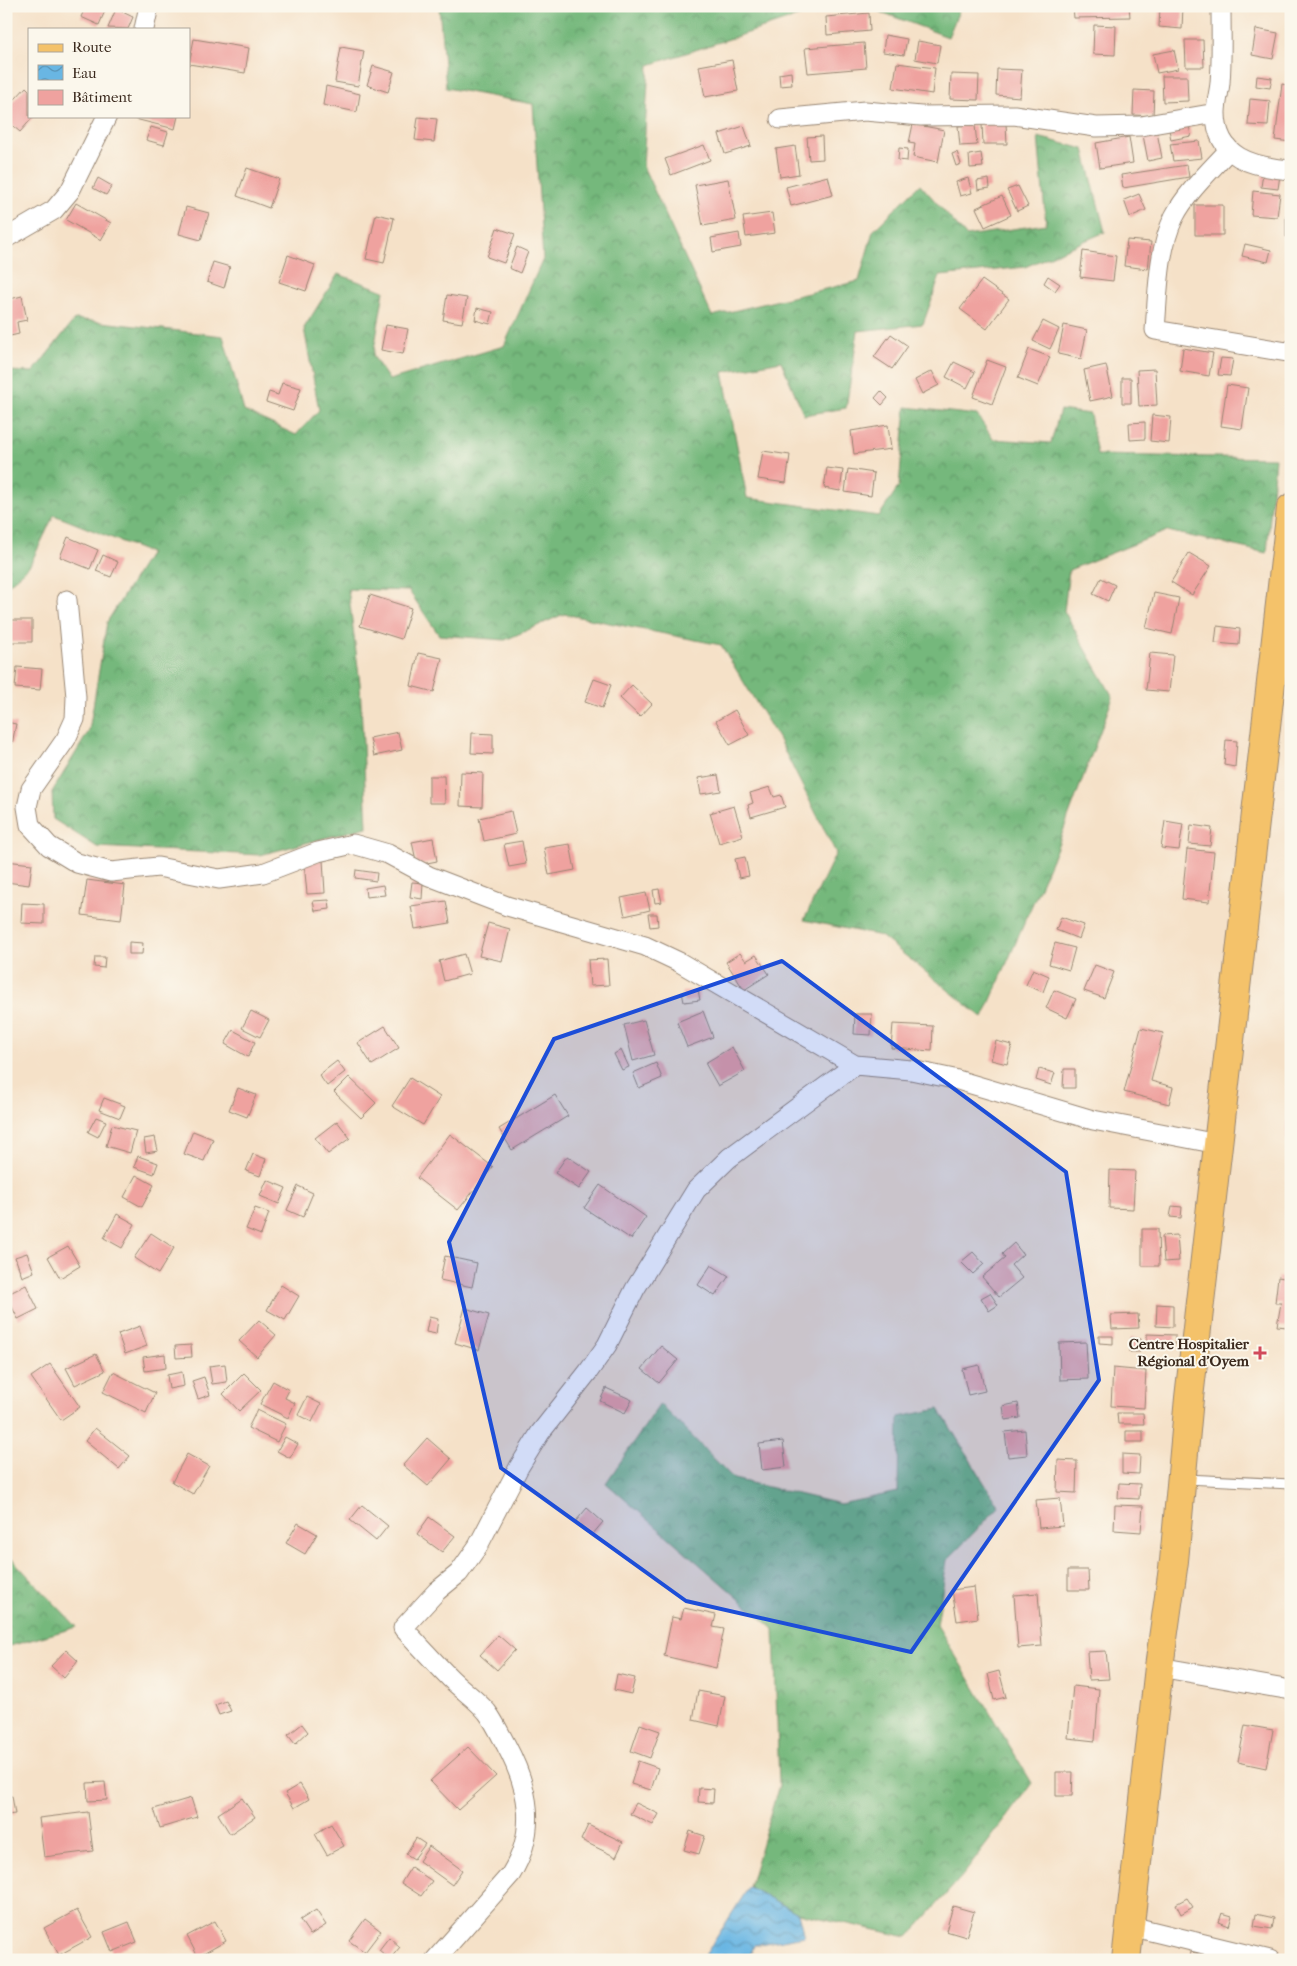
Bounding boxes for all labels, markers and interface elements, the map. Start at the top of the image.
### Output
legend [28,28,190,118]
text: Route [72,38,112,56]
text: Eau [72,64,97,82]
text: Bâtiment [72,88,133,106]
place label: Centre Hospitalier Régional d'Oyem [1129,1335,1250,1370]
marker: Centre Hospitalier Régional d'Oyem [1253,1346,1267,1360]

